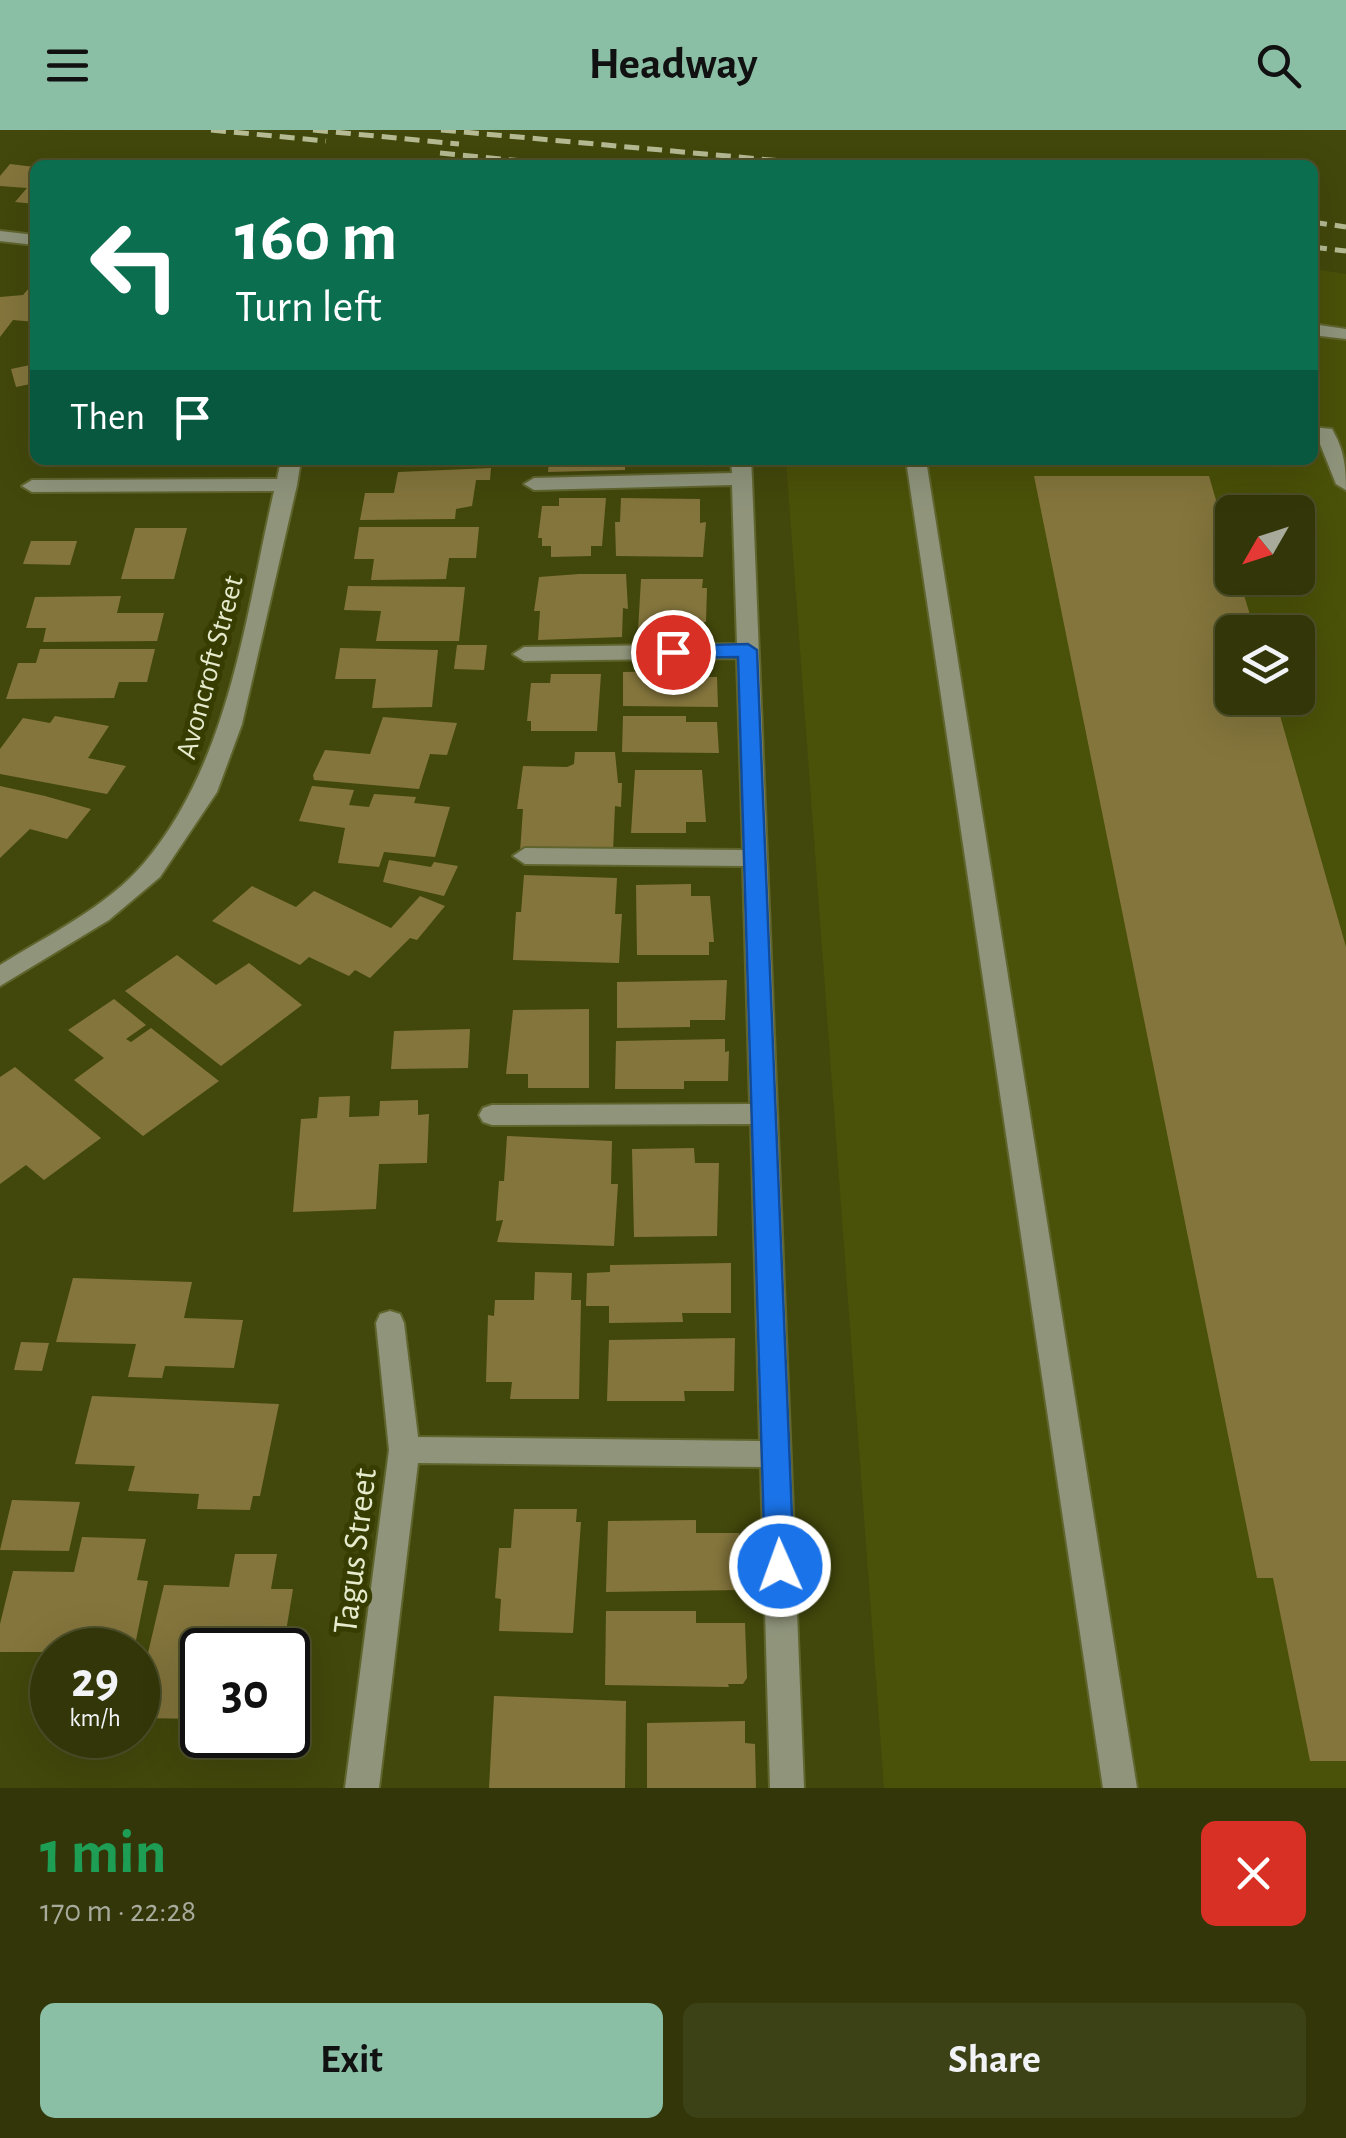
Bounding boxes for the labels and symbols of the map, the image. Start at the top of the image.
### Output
north arrow [1215,495,1315,595]
street label: Avoncroft Street [171,572,249,762]
pin [631,610,716,695]
street label: Tagus Street [328,1466,383,1636]
position arrow [728,1514,832,1618]
speed limit sign: 30 [180,1628,310,1758]

